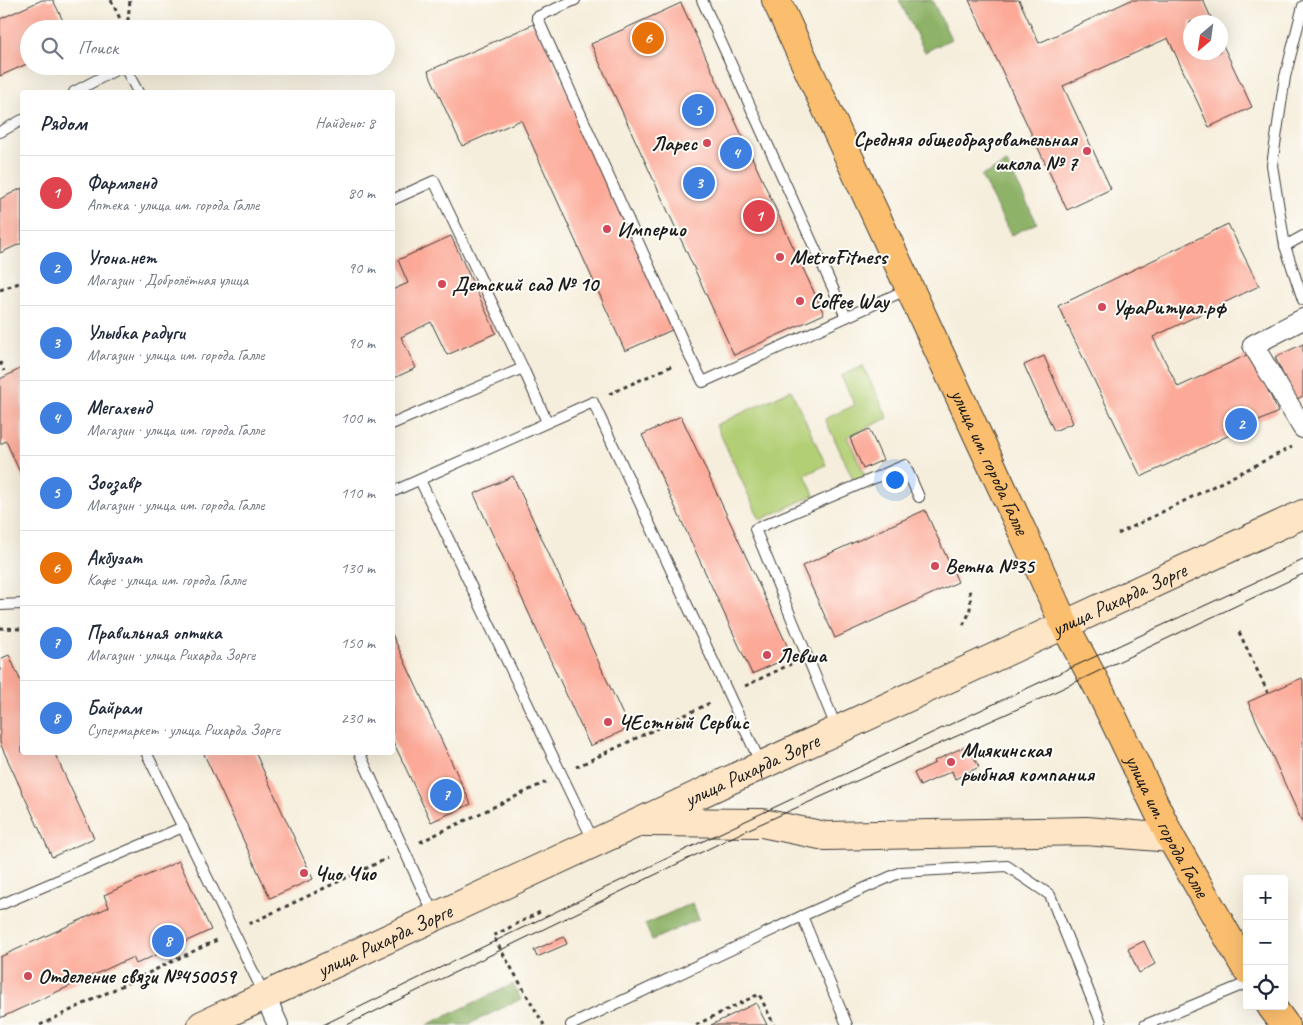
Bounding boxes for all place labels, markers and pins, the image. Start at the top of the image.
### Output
pin: 6 [632,19,664,57]
pin: 5 [682,91,714,129]
place label: Средняя общеобразовательная школа № 7 [853,126,1080,176]
place label: Ларес [651,130,698,156]
pin: 4 [720,134,752,172]
marker: Ларес [701,137,713,149]
marker: Средняя общеобразовательная школа № 7 [1081,145,1093,157]
pin: 3 [683,164,715,202]
pin: 1 [743,197,775,235]
place label: Империо [617,216,687,242]
marker: Империо [601,223,613,235]
place label: MetroFitness [790,244,889,270]
marker: MetroFitness [774,251,786,263]
place label: Детский сад № 10 [452,271,601,297]
marker: Детский сад № 10 [436,278,448,290]
place label: Coffee Way [810,288,890,314]
place label: УфаРитуал.рф [1112,294,1227,320]
marker: Coffee Way [794,295,806,307]
marker: УфаРитуал.рф [1096,301,1108,313]
pin: 2 [1225,405,1257,443]
place label: Ветна №35 [945,553,1036,579]
marker: Ветна №35 [929,560,941,572]
place label: Левша [777,642,828,668]
marker: Левша [761,649,773,661]
place label: ЧЕстный Сервис [618,709,749,735]
marker: ЧЕстный Сервис [602,716,614,728]
place label: Миякинская рыбная компания [961,737,1096,787]
marker: Миякинская рыбная компания [945,756,957,768]
pin: 7 [430,776,462,814]
place label: Чио Чио [314,860,377,886]
marker: Чио Чио [298,867,310,879]
pin: 8 [152,922,184,960]
place label: Отделение связи №450059 [38,963,238,990]
marker: Отделение связи №450059 [22,970,34,982]

